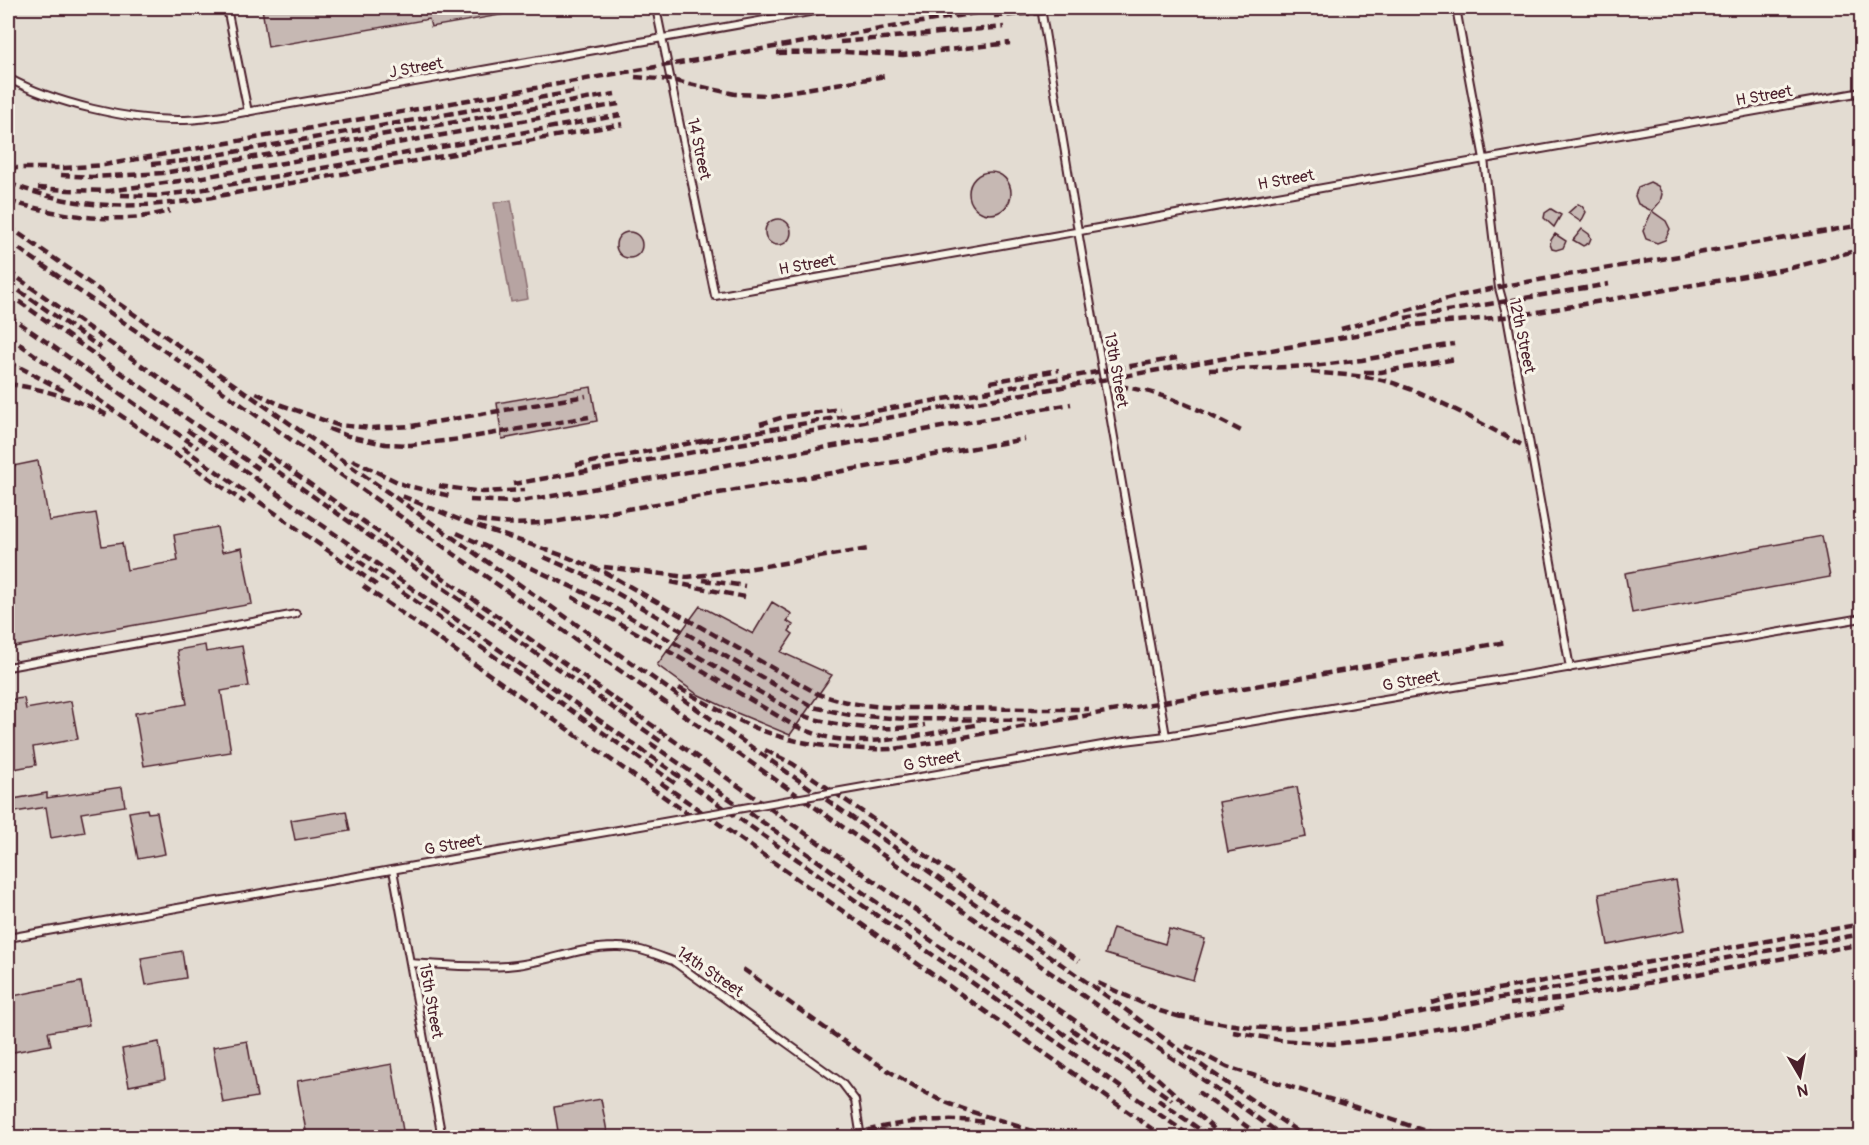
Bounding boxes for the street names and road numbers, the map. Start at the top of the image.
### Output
street label: J Street [387,53,445,83]
street label: H Street [1734,81,1794,111]
street label: 14 Street [683,116,715,182]
street label: H Street [1256,165,1316,195]
street label: H Street [777,250,837,280]
street label: 12th Street [1504,297,1540,376]
street label: 13th Street [1100,331,1133,410]
street label: G Street [1381,666,1442,696]
street label: G Street [902,746,963,776]
street label: G Street [423,830,484,860]
street label: 14th Street [673,942,748,1002]
street label: 15th Street [415,962,448,1041]

